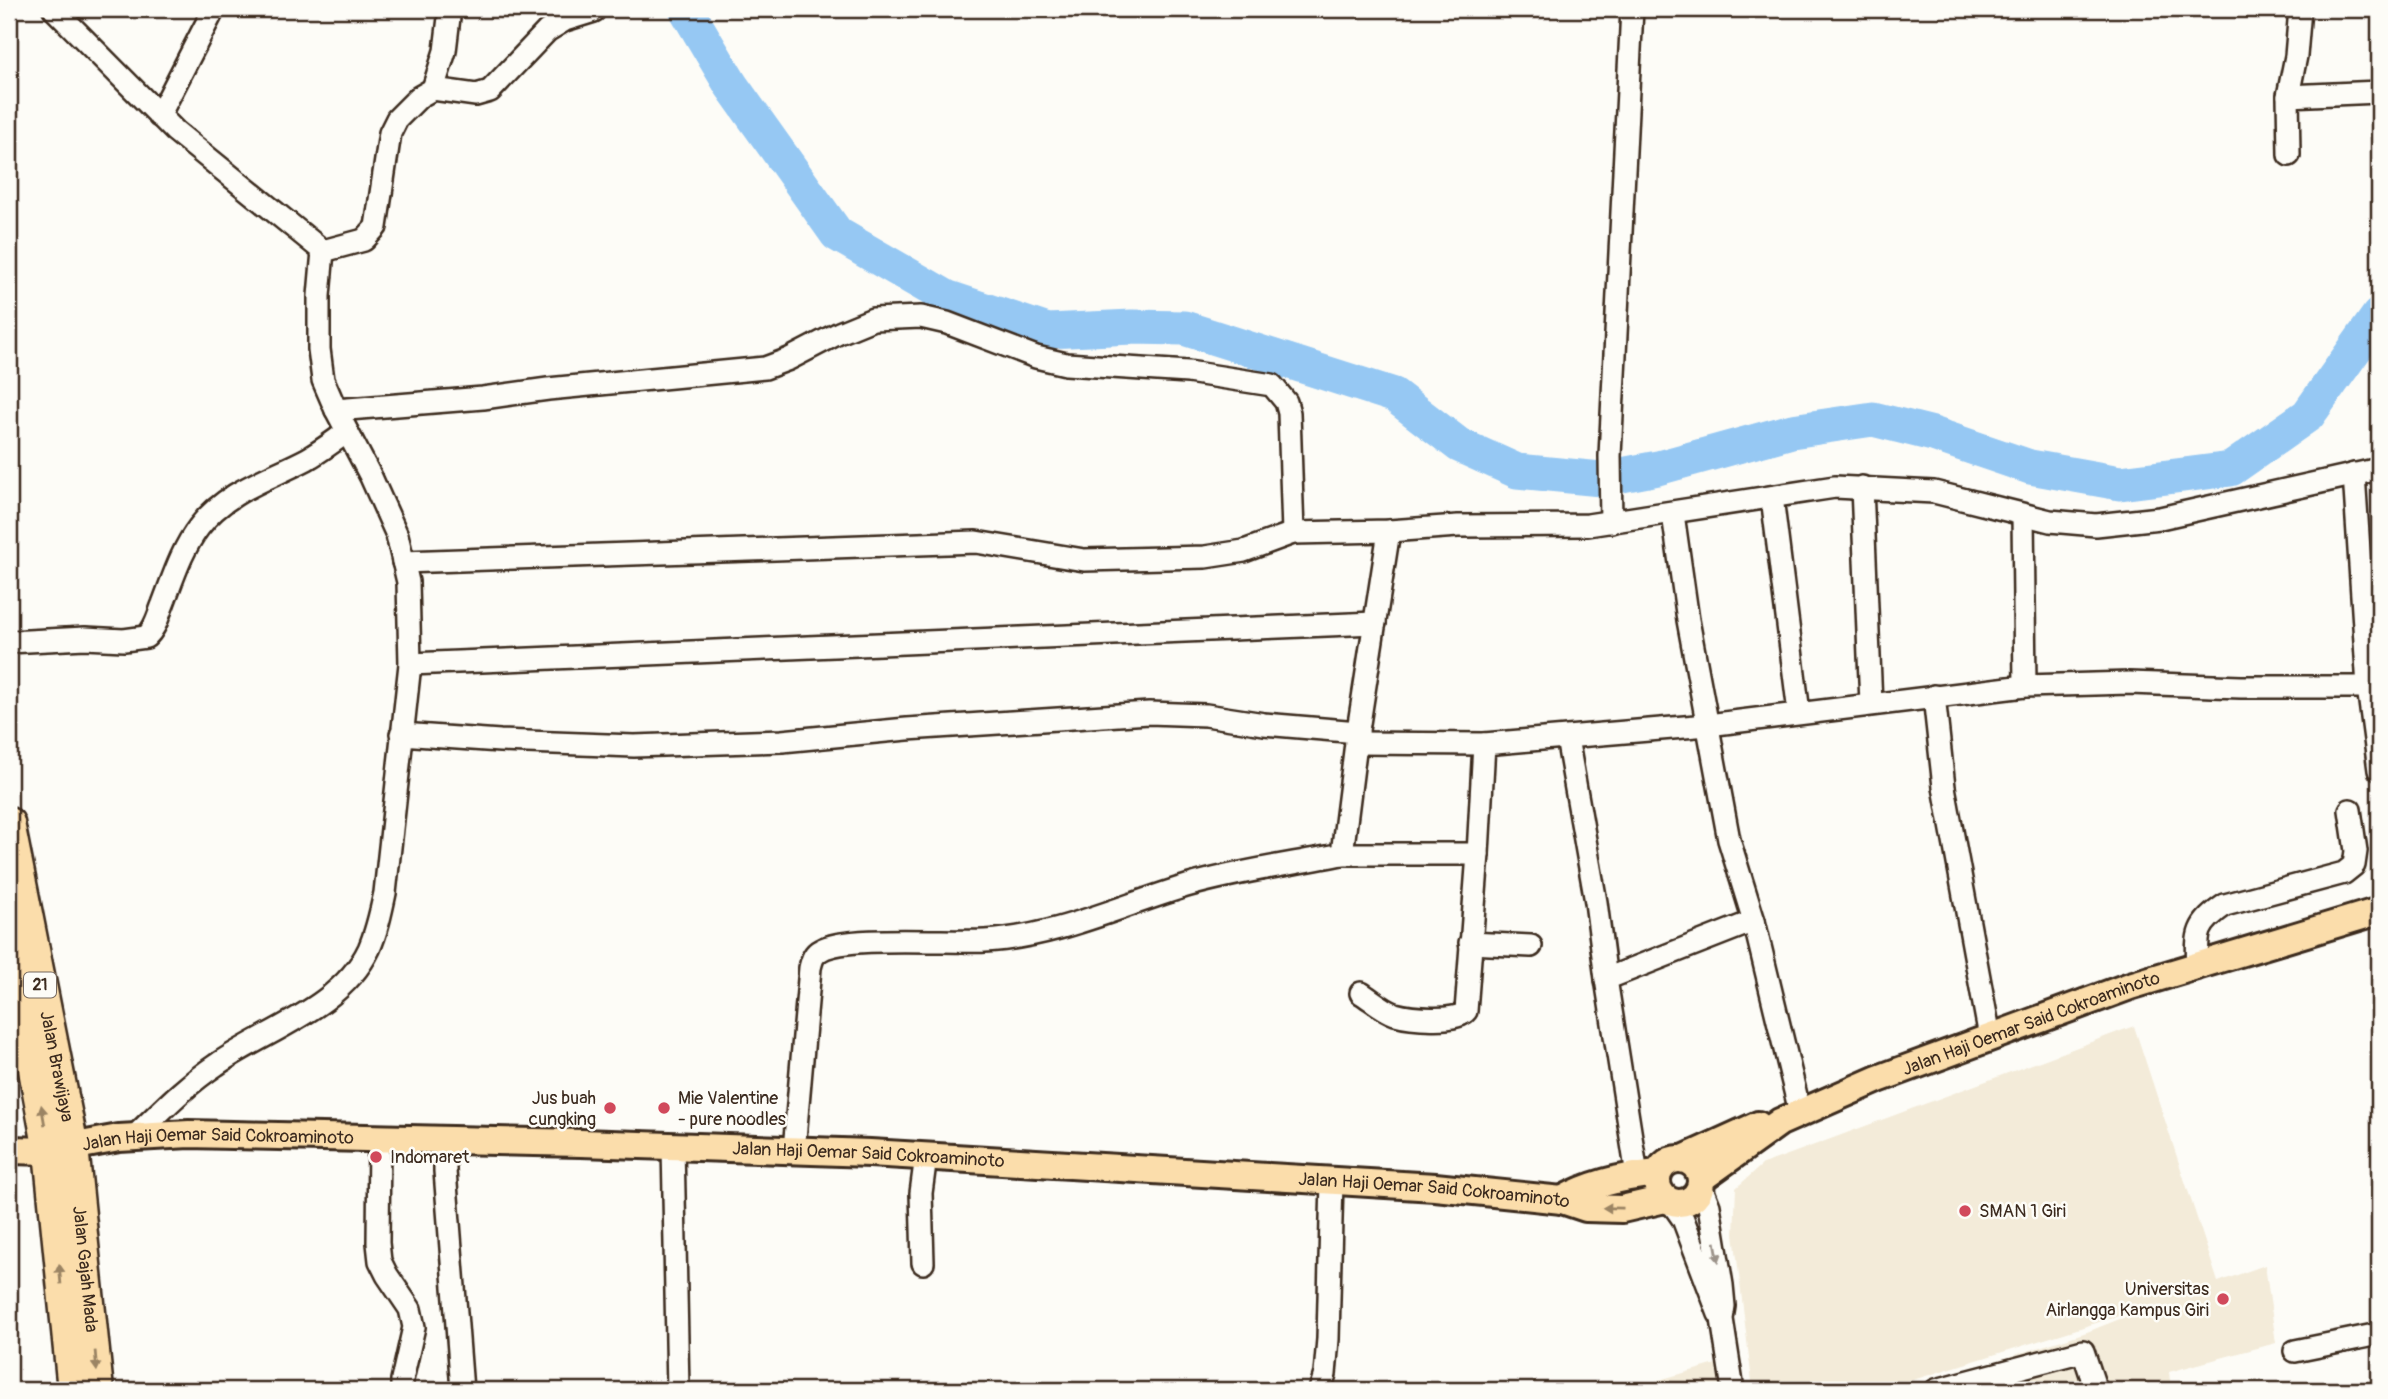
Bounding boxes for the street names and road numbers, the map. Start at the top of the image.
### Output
street label: Jalan Haji Oemar Said Cokroaminoto [1899,966,2163,1081]
road number: 21 [24,973,56,998]
street label: Jalan Brawijaya [35,1009,79,1124]
street label: Jalan Haji Oemar Said Cokroaminoto [80,1122,355,1156]
street label: Jalan Haji Oemar Said Cokroaminoto [732,1137,1005,1173]
street label: Jalan Haji Oemar Said Cokroaminoto [1298,1167,1574,1214]
street label: Jalan Gajah Mada [68,1205,103,1333]

